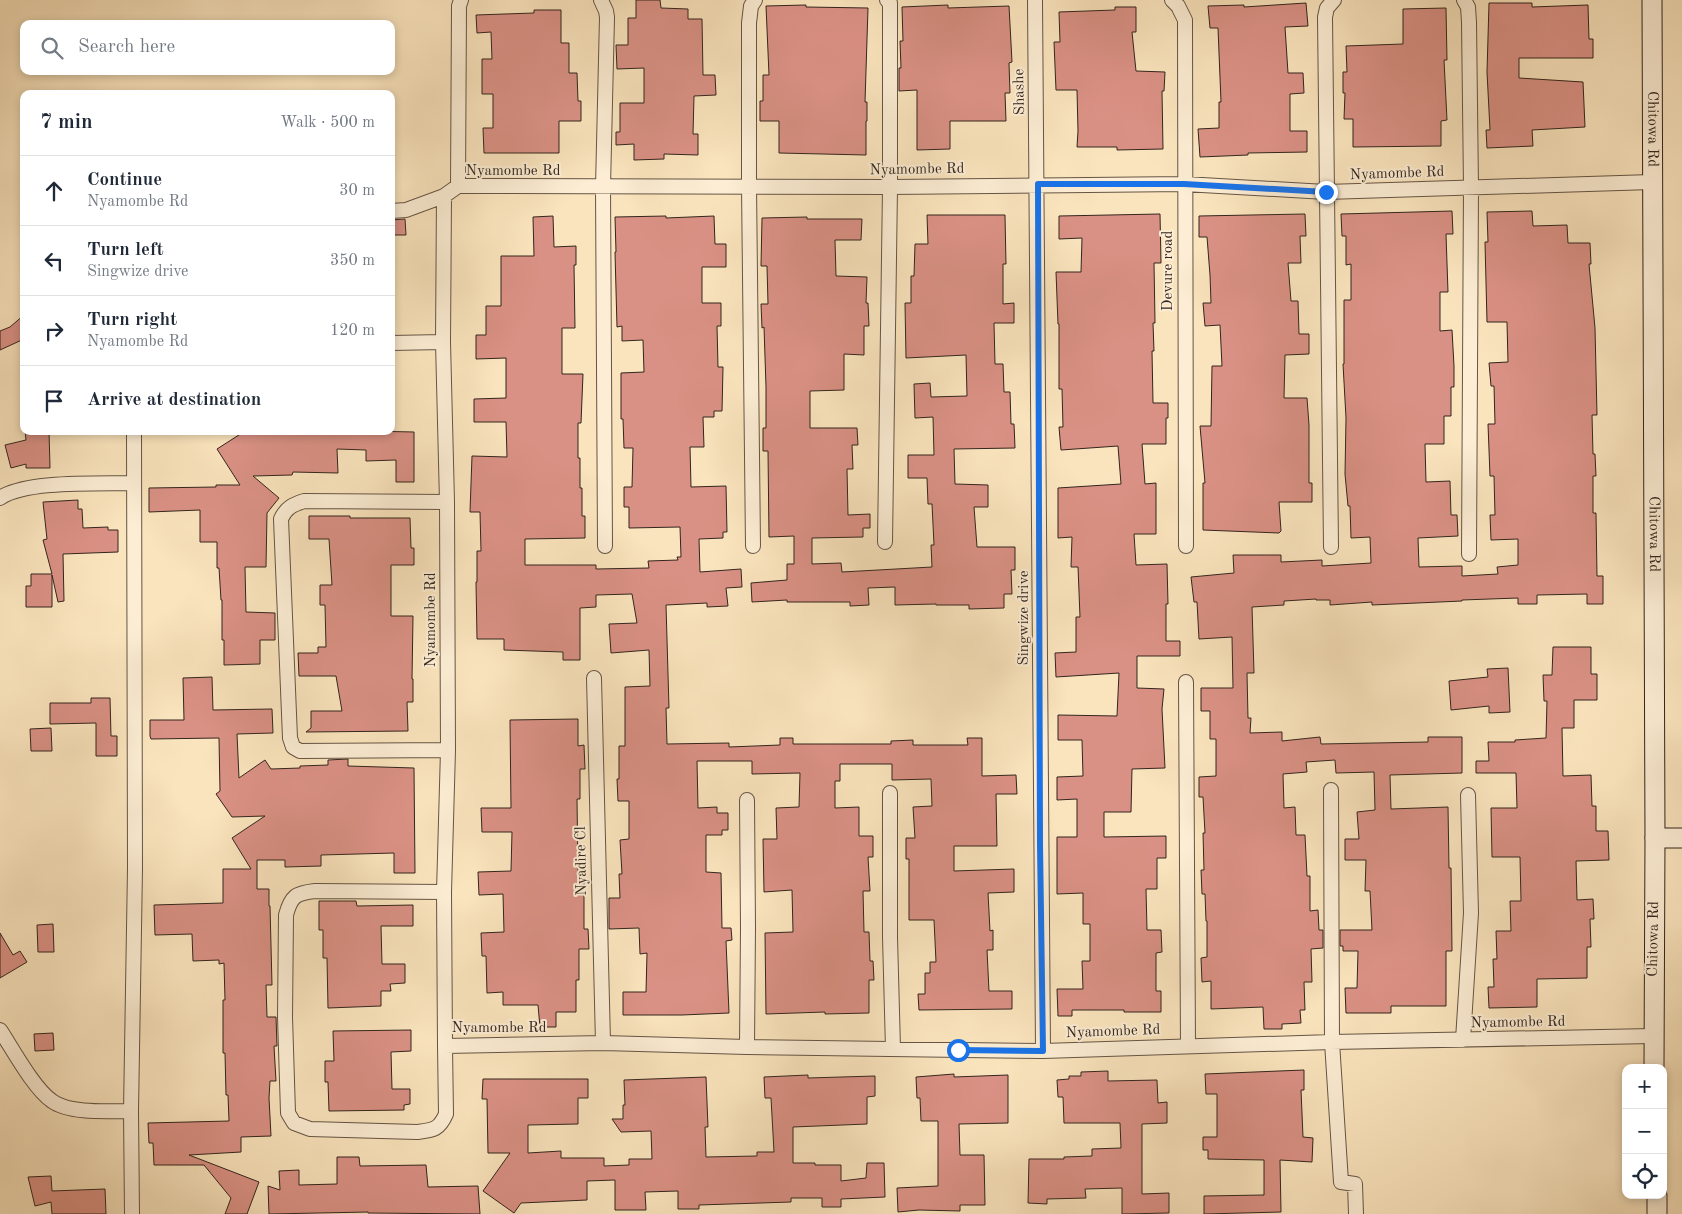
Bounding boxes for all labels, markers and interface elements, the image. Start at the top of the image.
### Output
search box [20,20,395,75]
icon: search [38,34,66,62]
text: Search here [78,38,175,57]
street label: Shashe [1012,69,1028,115]
street label: Chitowa Rd [1645,91,1660,167]
text: 7 min [40,112,93,133]
text: Walk · 500 m [280,115,375,131]
street label: Nyamombe Rd [869,162,965,178]
street label: Nyamombe Rd [465,164,561,179]
street label: Nyamombe Rd [1349,165,1445,183]
text: Continue [87,171,162,190]
icon: ahead [40,177,68,205]
route end [1315,181,1338,204]
text: 30 m [339,183,375,199]
text: Nyamombe Rd [87,194,188,210]
street label: Devure road [1161,231,1176,311]
text: Turn left [87,241,164,260]
icon: left [40,247,68,275]
text: 350 m [330,253,375,269]
text: Singwize drive [87,264,188,280]
text: Turn right [87,311,177,330]
icon: right [40,317,68,345]
text: 120 m [330,323,375,339]
text: Nyamombe Rd [87,334,188,350]
icon: arrive [40,387,68,415]
text: Arrive at destination [87,391,261,410]
street label: Chitowa Rd [1646,496,1662,572]
street label: Singwize drive [1017,570,1032,666]
street label: Nyamombe Rd [424,572,439,668]
street label: Nyadire Cl [574,826,590,896]
street label: Chitowa Rd [1646,901,1662,977]
street label: Nyamombe Rd [1470,1015,1566,1031]
street label: Nyamombe Rd [451,1021,547,1036]
street label: Nyamombe Rd [1065,1023,1161,1041]
route start [947,1039,970,1062]
map controls [1622,1064,1667,1199]
button: + [1622,1064,1667,1109]
button: − [1622,1109,1667,1154]
button: locate [1622,1154,1667,1199]

